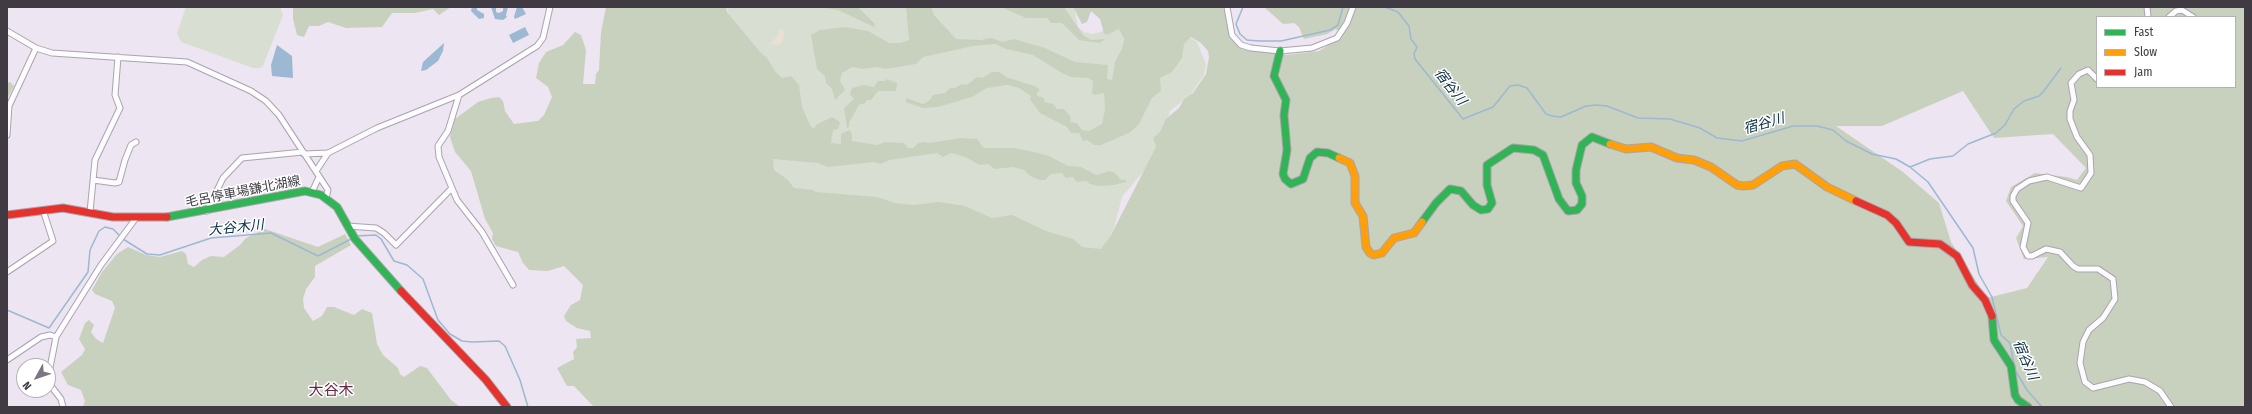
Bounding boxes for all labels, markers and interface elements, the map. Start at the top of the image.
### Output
legend [2096,16,2236,88]
text: Fast [2134,25,2153,39]
text: Slow [2134,45,2157,59]
water label: 宿谷川 [1430,65,1470,109]
text: Jam [2134,65,2152,79]
water label: 宿谷川 [1741,110,1787,138]
street label: 毛呂停車場鎌北湖線 [184,173,302,211]
water label: 大谷木川 [207,217,265,239]
water label: 宿谷川 [2009,337,2041,383]
north arrow [16,358,56,398]
text: N [20,379,34,392]
district label: 大谷木 [309,382,353,400]

